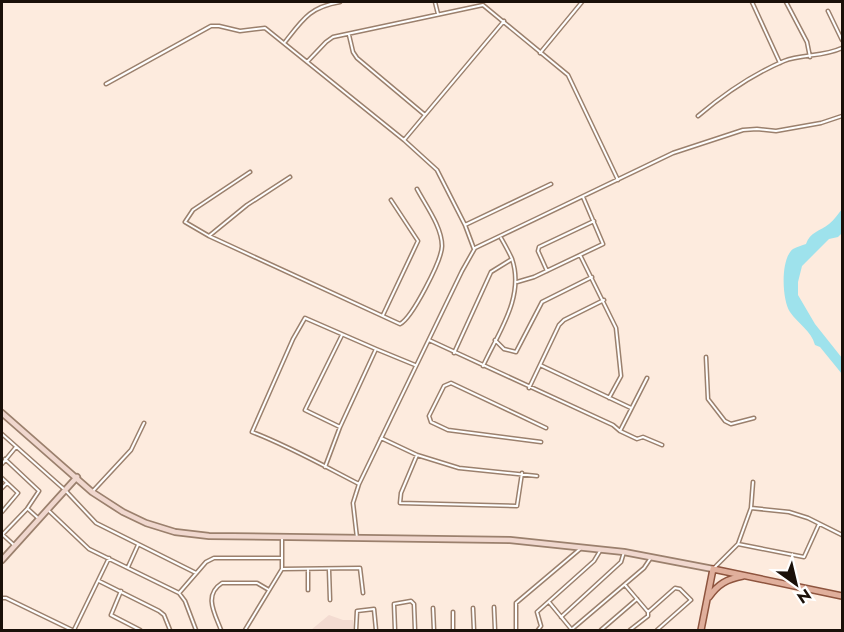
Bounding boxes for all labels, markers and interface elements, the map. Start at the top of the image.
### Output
north arrow [766,554,826,614]
text: N [792,583,816,609]

